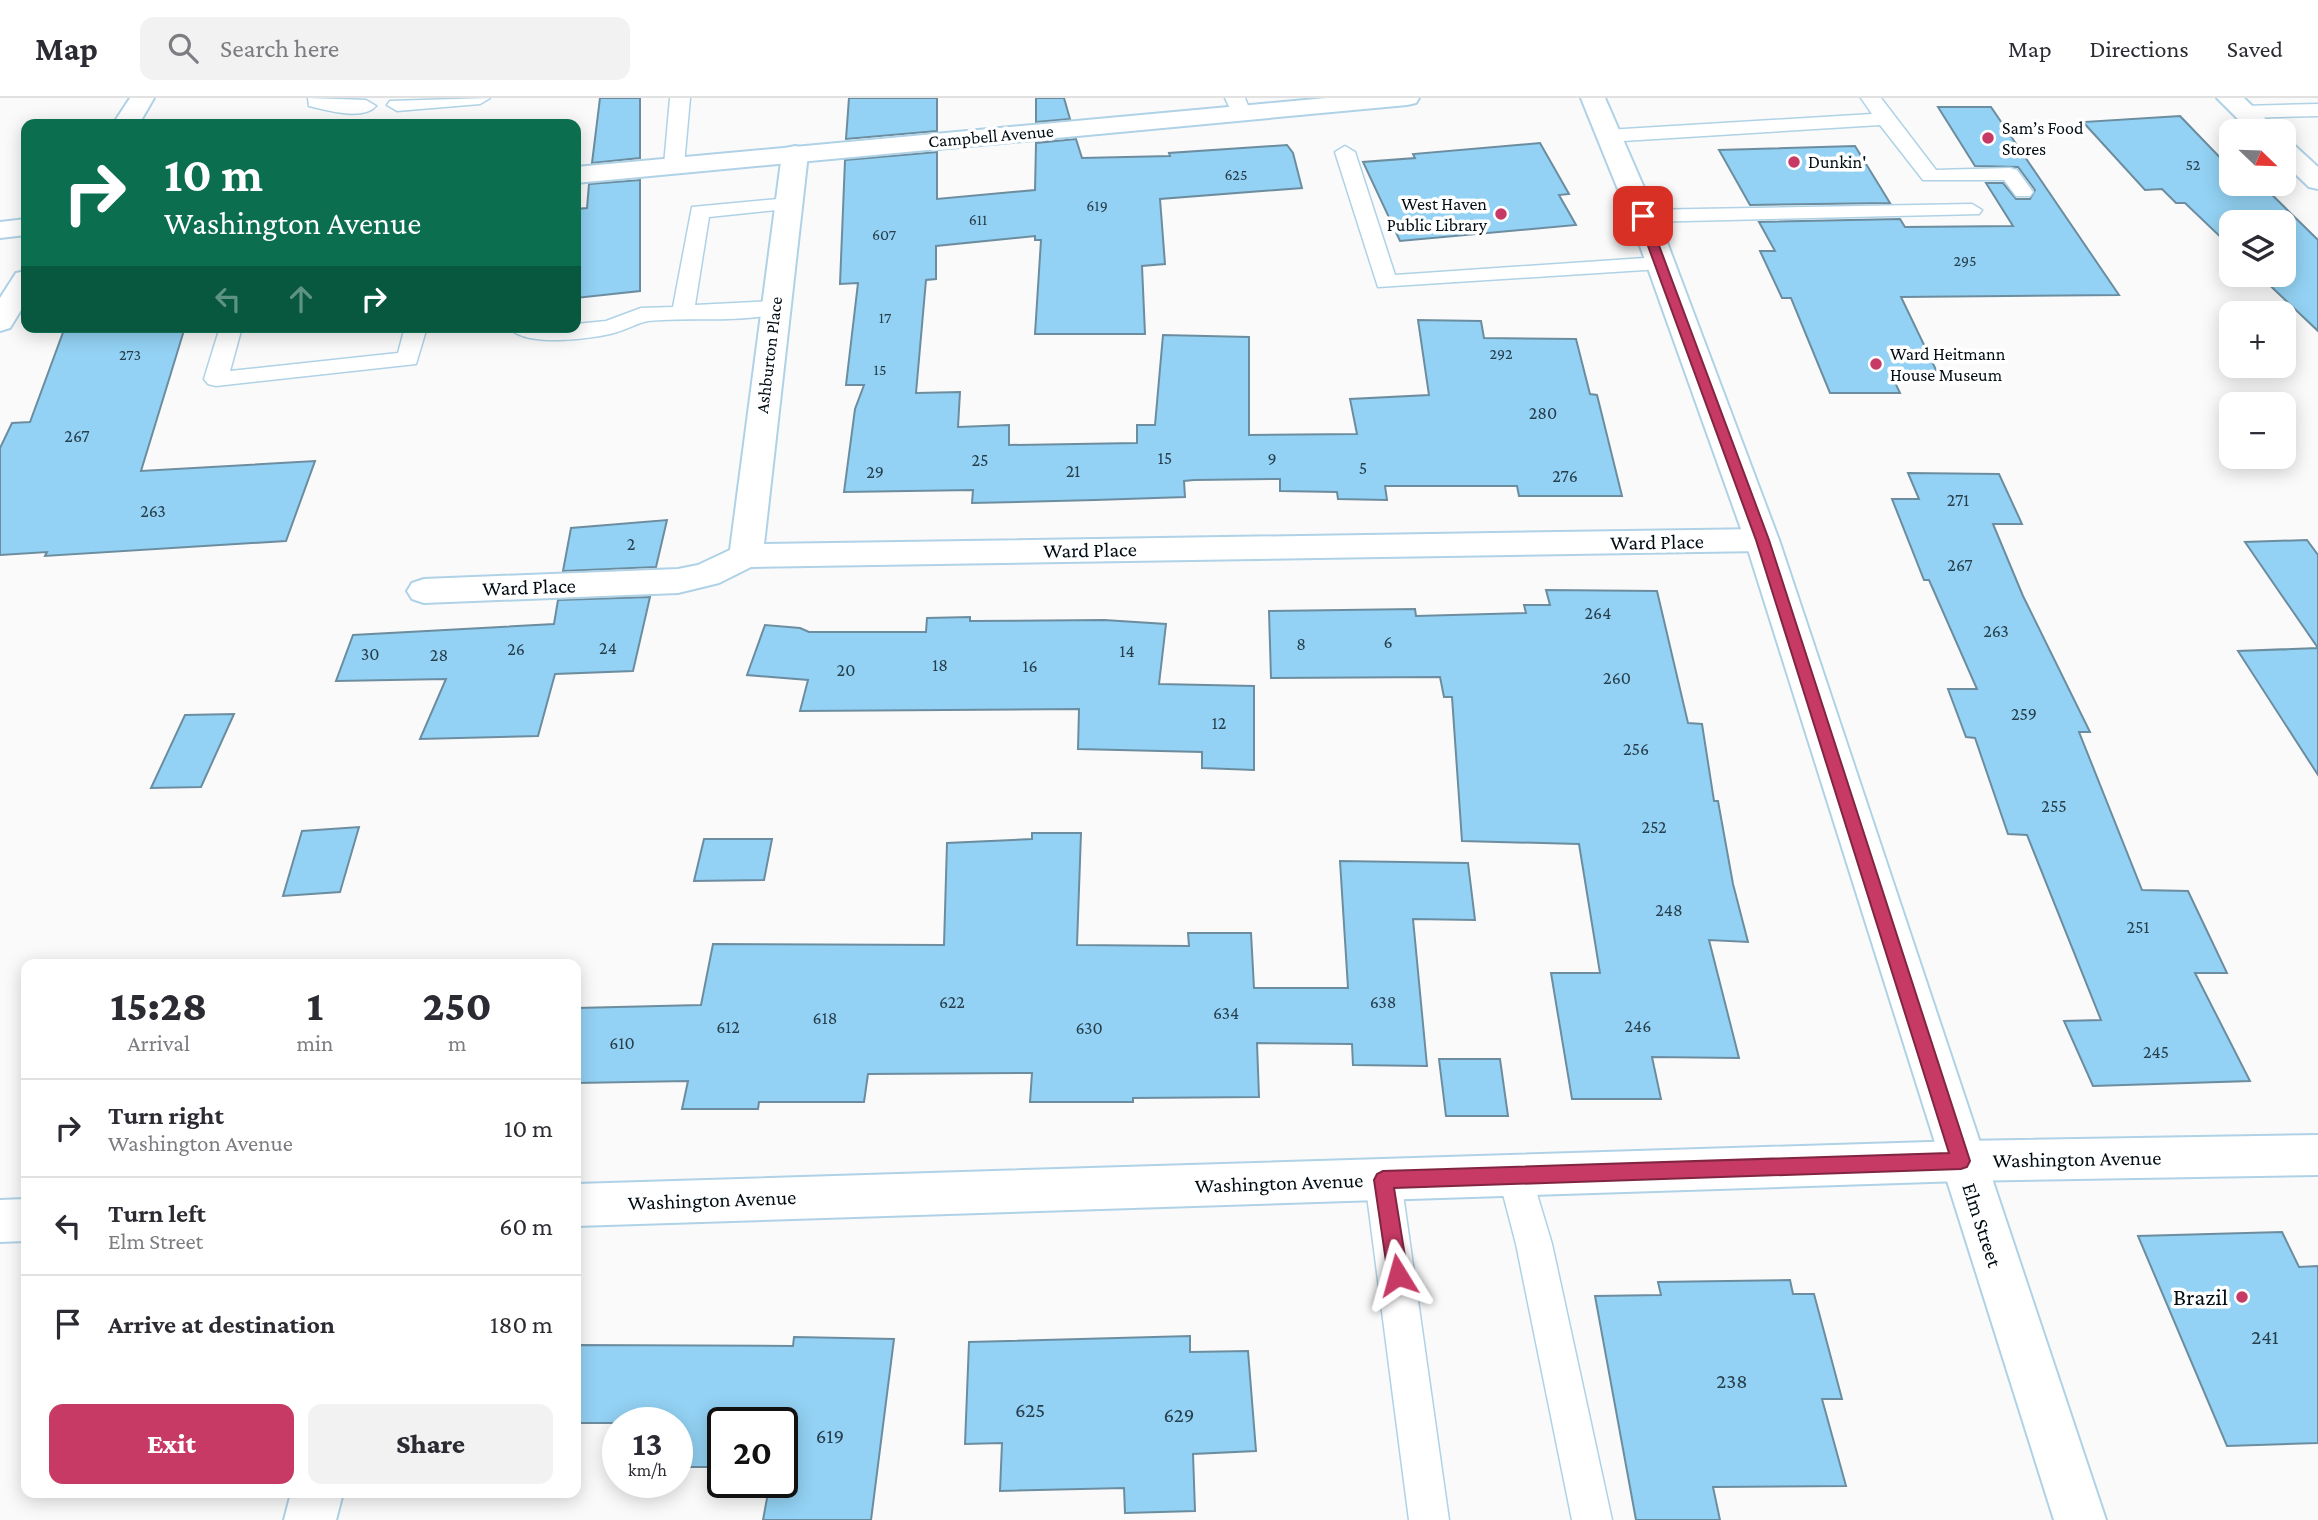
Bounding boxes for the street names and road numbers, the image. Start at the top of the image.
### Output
street label: Campbell Avenue [927,121,1055,151]
street label: Ashburton Place [752,295,786,414]
street label: Ward Place [1610,529,1704,555]
street label: Ward Place [1043,537,1137,563]
street label: Ward Place [482,573,576,601]
street label: Washington Avenue [1992,1146,2162,1172]
street label: Washington Avenue [1194,1168,1364,1198]
street label: Elm Street [1957,1180,2007,1271]
street label: Washington Avenue [627,1185,797,1215]

